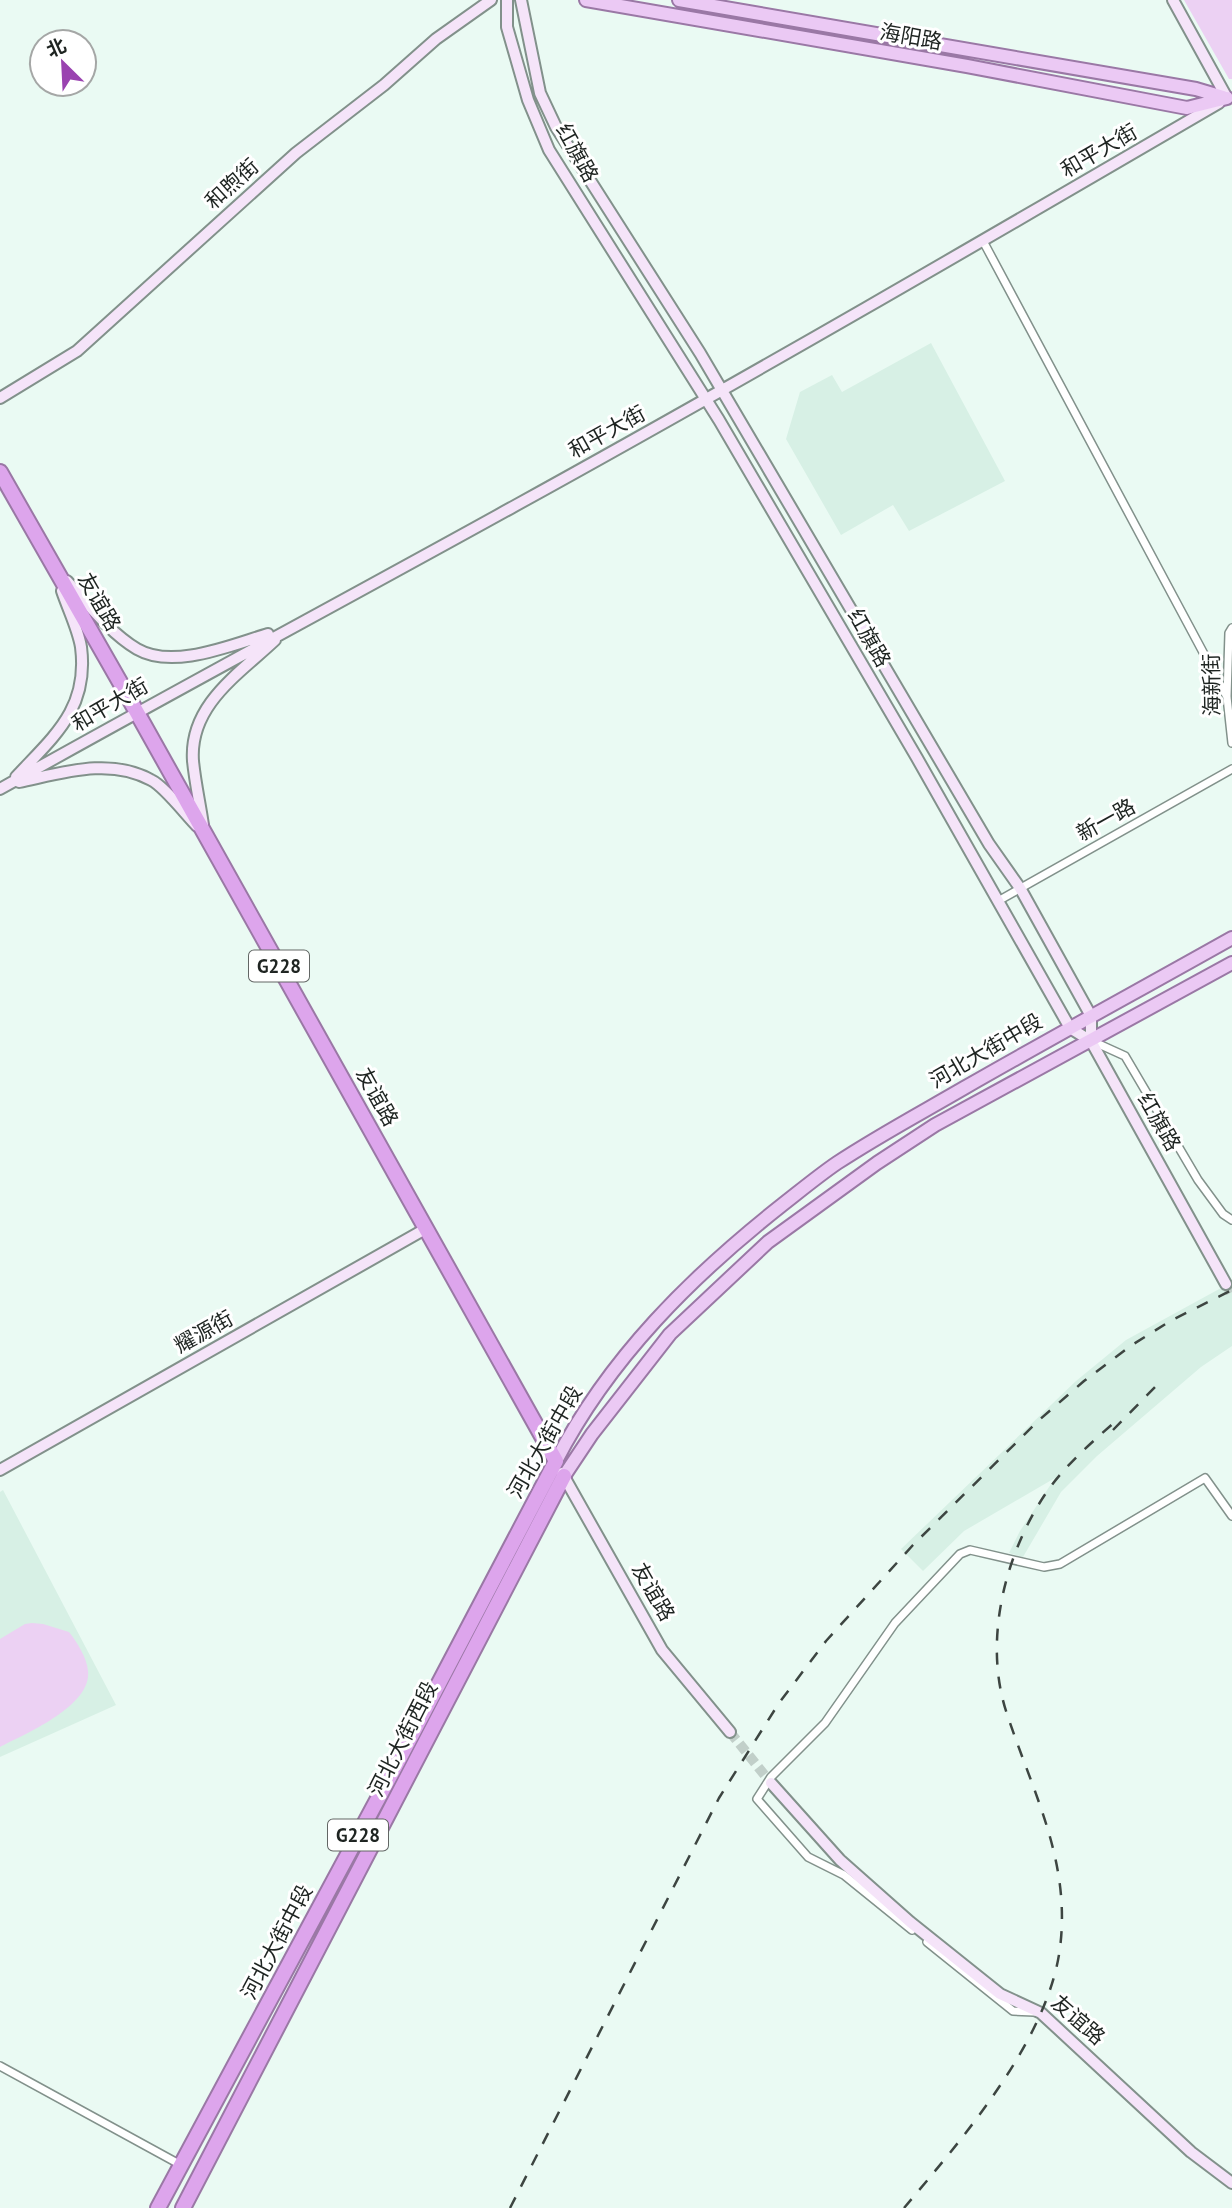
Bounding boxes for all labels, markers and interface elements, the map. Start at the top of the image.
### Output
street label: 海阳路 [878,18,944,55]
north arrow [28,28,98,98]
text: 北 [43,33,70,62]
street label: 和平大街 [1056,118,1142,183]
street label: 红旗路 [550,119,605,187]
street label: 和煦街 [199,153,264,215]
street label: 和平大街 [563,399,650,464]
street label: 友谊路 [72,568,127,636]
street label: 红旗路 [842,604,897,672]
street label: 海新街 [1197,653,1226,717]
street label: 和平大街 [67,672,153,737]
street label: 新一路 [1072,792,1140,847]
road number: G228 [249,950,309,982]
street label: 河北大街中段 [924,1007,1047,1094]
street label: 友谊路 [350,1063,405,1131]
street label: 红旗路 [1132,1088,1187,1156]
street label: 耀源街 [170,1304,238,1359]
street label: 河北大街中段 [501,1380,588,1503]
street label: 友谊路 [626,1558,681,1626]
street label: 河北大街西段 [362,1677,443,1801]
road number: G228 [328,1820,388,1851]
street label: 河北大街中段 [235,1880,318,2004]
street label: 友谊路 [1046,1989,1111,2050]

